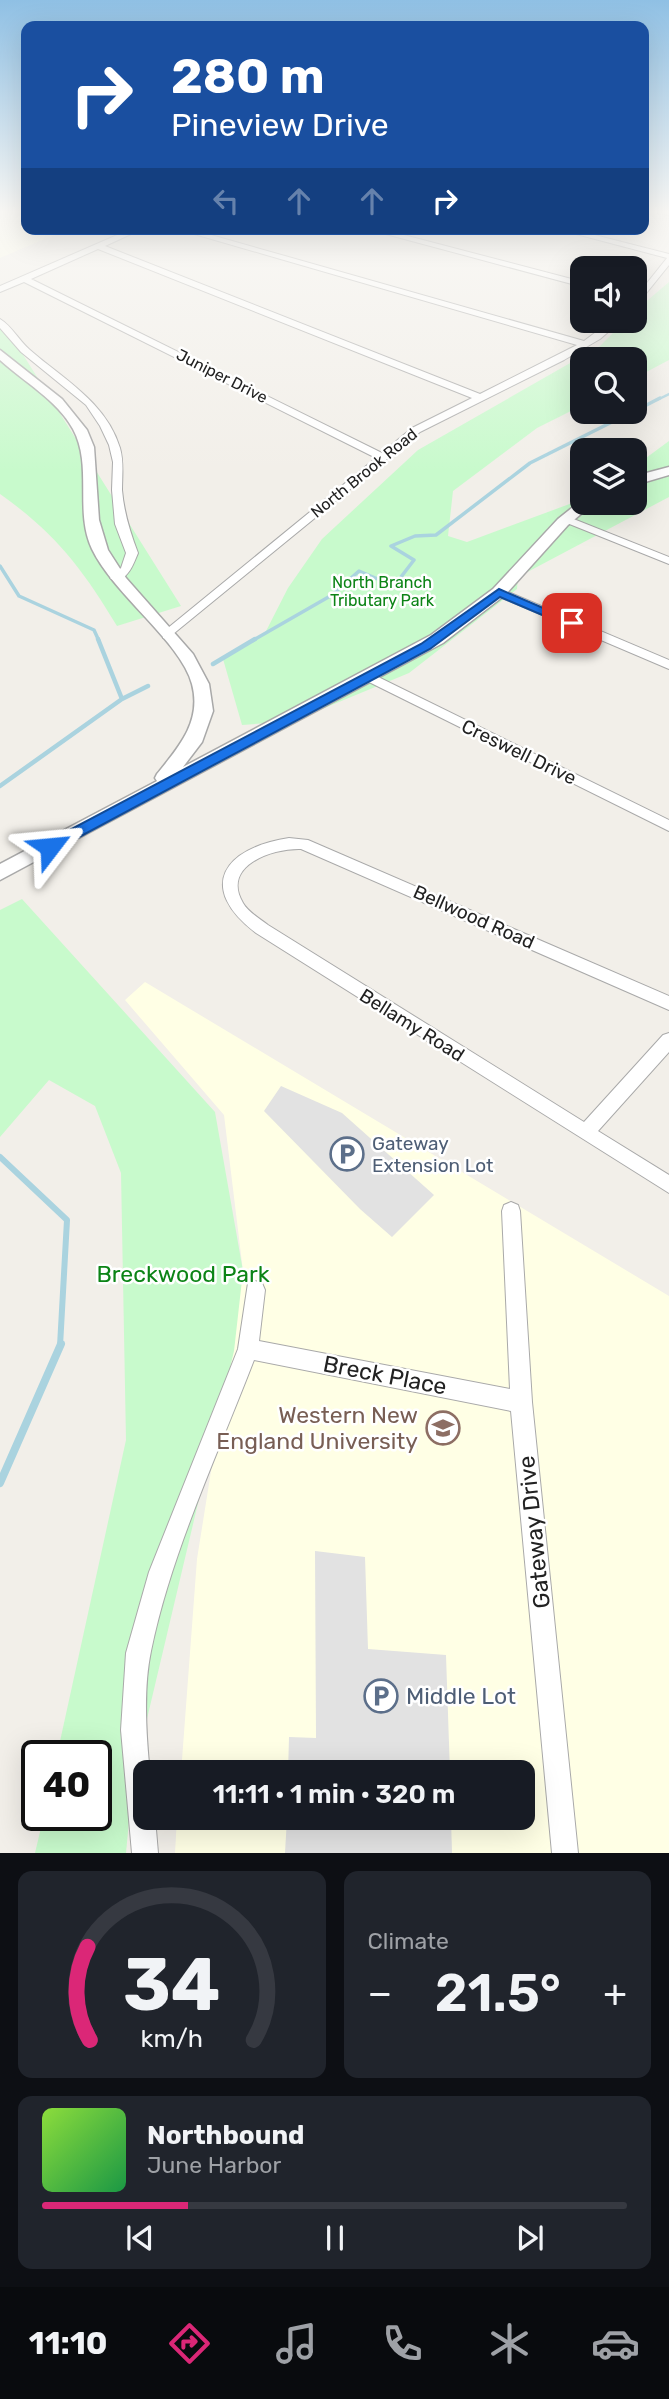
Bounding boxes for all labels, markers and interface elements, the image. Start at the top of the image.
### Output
text: 280 m [171,47,325,105]
icon: right [56,49,147,140]
text: Pineview Drive [171,106,389,144]
icon: left [207,182,245,220]
icon: ahead [280,182,318,220]
icon: ahead [353,182,391,220]
icon: right [426,182,464,220]
map controls [570,256,647,515]
button: sound [570,256,647,333]
street label: Juniper Drive [173,345,271,407]
button: search [570,347,647,424]
street label: North Brook Road [307,424,421,522]
button: layers [570,438,647,515]
park label: North Branch Tributary Park [330,573,435,610]
pin [542,593,602,653]
icon: arrive [553,604,591,642]
street label: Creswell Drive [458,714,580,790]
position arrow [13,810,87,884]
street label: Bellwood Road [410,880,538,954]
street label: Bellamy Road [355,984,469,1066]
place label: Gateway Extension Lot [372,1132,494,1177]
parking icon: Gateway Extension Lot [328,1135,366,1173]
park label: Breckwood Park [96,1260,270,1288]
street label: Breck Place [321,1349,449,1401]
place label: Western New England University [216,1401,418,1455]
school or university icon: Western New England University [424,1409,462,1447]
street label: Gateway Drive [512,1454,556,1610]
parking icon: Middle Lot [362,1677,400,1715]
place label: Middle Lot [406,1682,516,1710]
speed limit sign: 40 [21,1740,112,1831]
text: 11:11 · 1 min · 320 m [213,1779,455,1810]
text: Climate [368,1927,449,1955]
text: 34 [123,1943,221,2029]
text: 21.5° [435,1962,561,2024]
text: − [368,1970,392,2016]
text: + [603,1970,627,2016]
text: km/h [141,2024,203,2053]
text: Northbound [147,2120,305,2151]
text: June Harbor [147,2151,281,2179]
icon: previous [121,2219,159,2257]
icon: pause [316,2219,354,2257]
icon: next [511,2219,549,2257]
icon: directions [165,2319,214,2368]
icon: music [272,2319,321,2368]
icon: phone [378,2319,427,2368]
icon: climate [485,2319,534,2368]
icon: car [591,2319,640,2368]
text: 11:10 [29,2324,108,2362]

